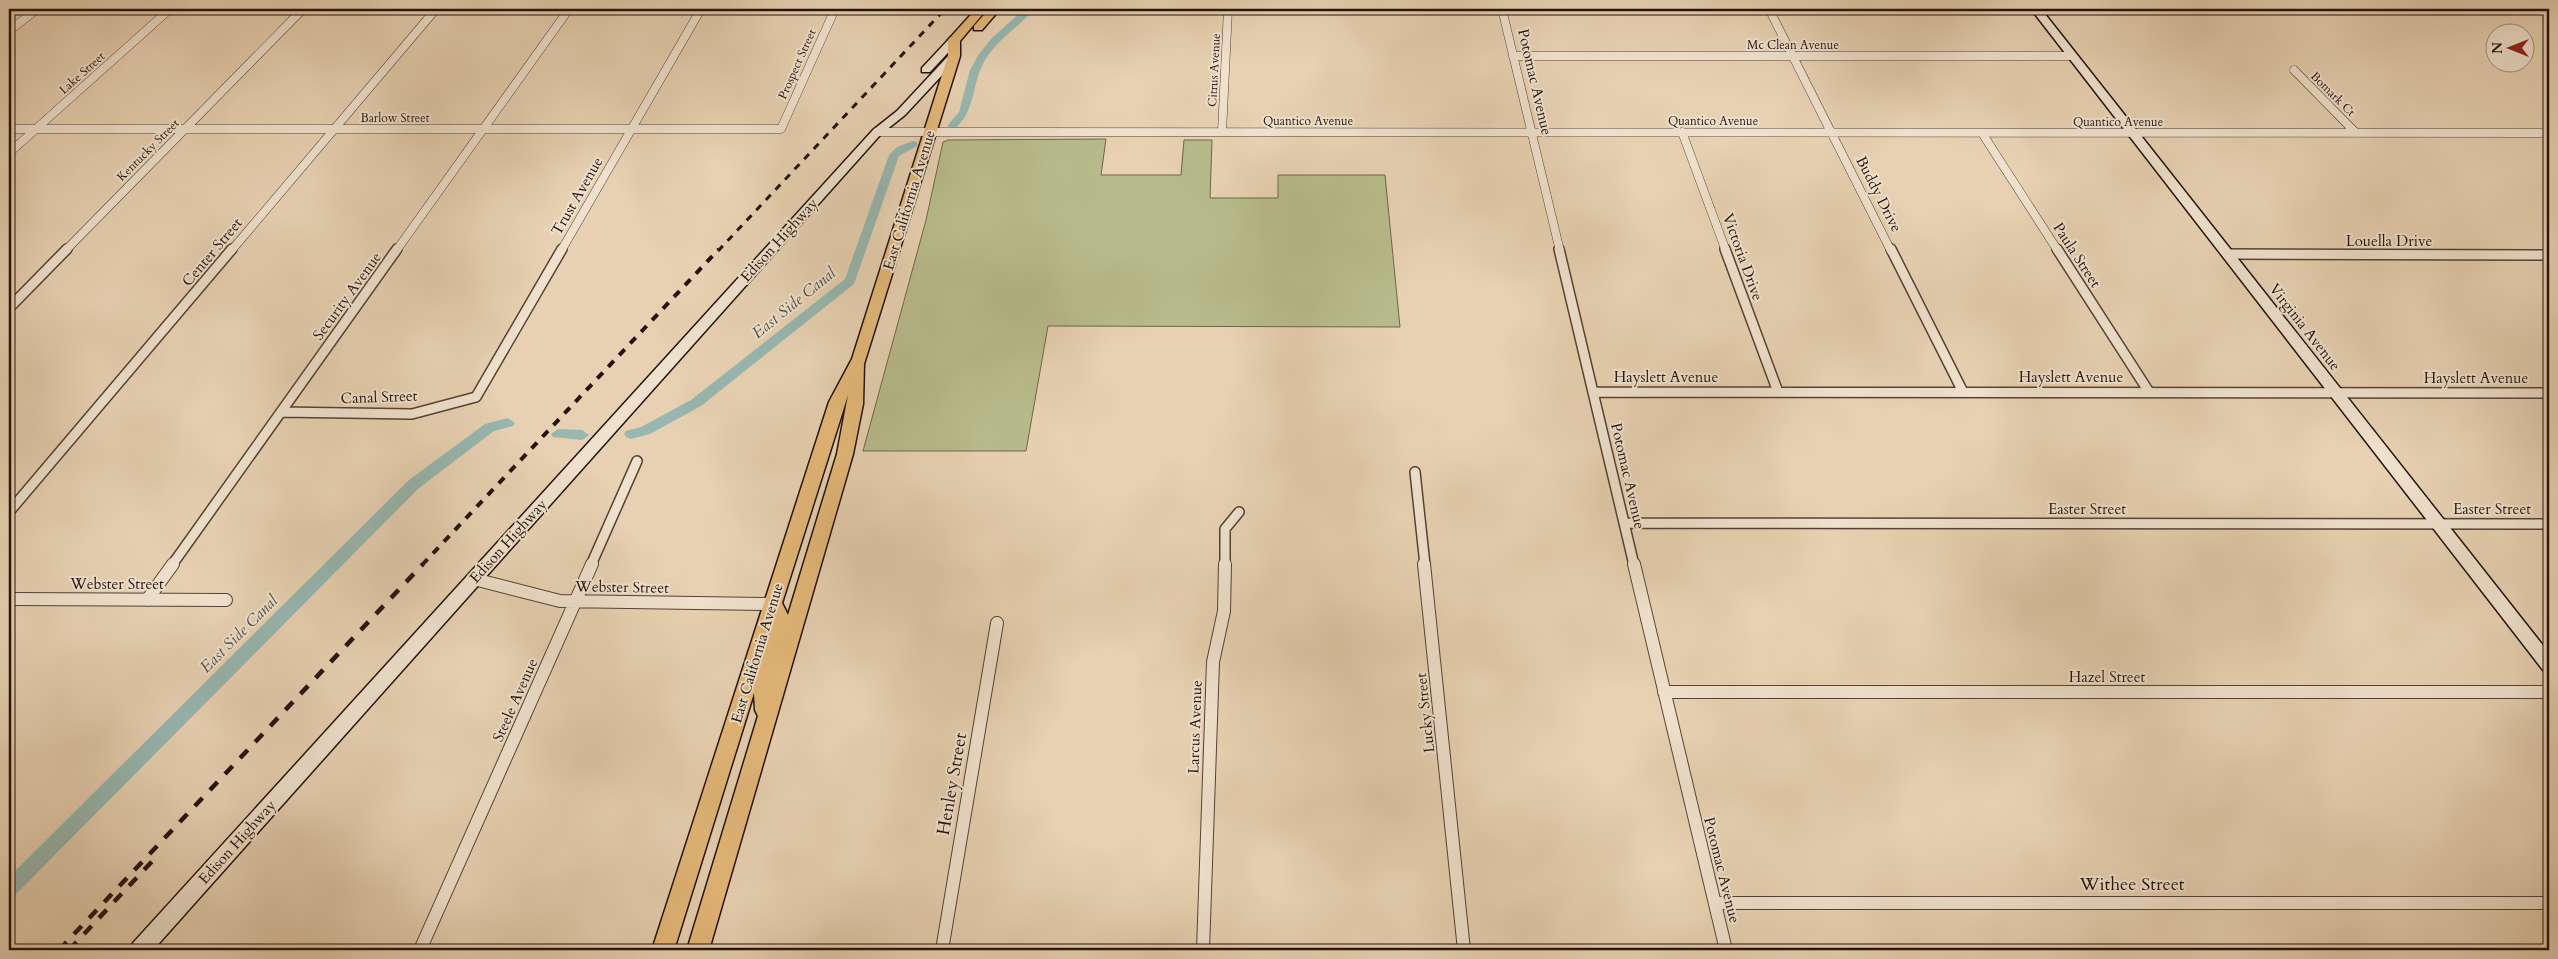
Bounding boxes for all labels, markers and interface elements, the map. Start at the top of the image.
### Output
north arrow [2486,22,2536,72]
street label: Prospect Street [774,26,820,102]
street label: Potomac Avenue [1513,27,1557,137]
street label: Citrus Avenue [1204,33,1224,107]
street label: Mc Clean Avenue [1747,37,1839,53]
text: N [2488,42,2507,54]
street label: Lake Street [56,48,108,98]
street label: Bomark Ct [2307,68,2359,120]
street label: Barlow Street [361,110,430,126]
street label: Quantico Avenue [1263,113,1353,129]
street label: Quantico Avenue [1668,113,1758,129]
street label: Quantico Avenue [2073,114,2163,130]
street label: Kentucky Street [113,115,183,185]
street label: East California Avenue [878,127,940,273]
street label: Trust Avenue [547,153,608,239]
street label: Buddy Drive [1851,153,1907,236]
street label: Edison Highway [736,194,822,286]
street label: Victoria Drive [1718,211,1768,304]
street label: Center Street [177,213,247,291]
street label: Paula Street [2048,219,2106,292]
street label: Louella Drive [2346,231,2433,251]
street label: Security Avenue [308,248,386,344]
water label: East Side Canal [748,262,841,344]
street label: Virginia Avenue [2265,279,2345,375]
street label: Hayslett Avenue [1614,367,1719,387]
street label: Hayslett Avenue [2019,367,2124,387]
street label: Hayslett Avenue [2424,368,2529,388]
street label: Canal Street [340,386,418,408]
street label: Potomac Avenue [1606,421,1650,531]
street label: Edison Highway [465,495,551,587]
street label: Easter Street [2048,499,2126,519]
street label: Easter Street [2453,499,2531,519]
street label: Webster Street [69,574,164,594]
street label: Webster Street [574,576,669,598]
street label: East California Avenue [726,580,788,726]
water label: East Side Canal [195,590,283,678]
street label: Steele Avenue [488,655,542,745]
street label: Hazel Street [2069,667,2145,687]
street label: Lucky Street [1411,672,1439,754]
street label: Larcus Avenue [1183,680,1207,774]
street label: Henley Street [931,730,973,837]
street label: Edison Highway [194,796,280,888]
street label: Potomac Avenue [1699,815,1745,925]
street label: Withee Street [2079,872,2185,897]

